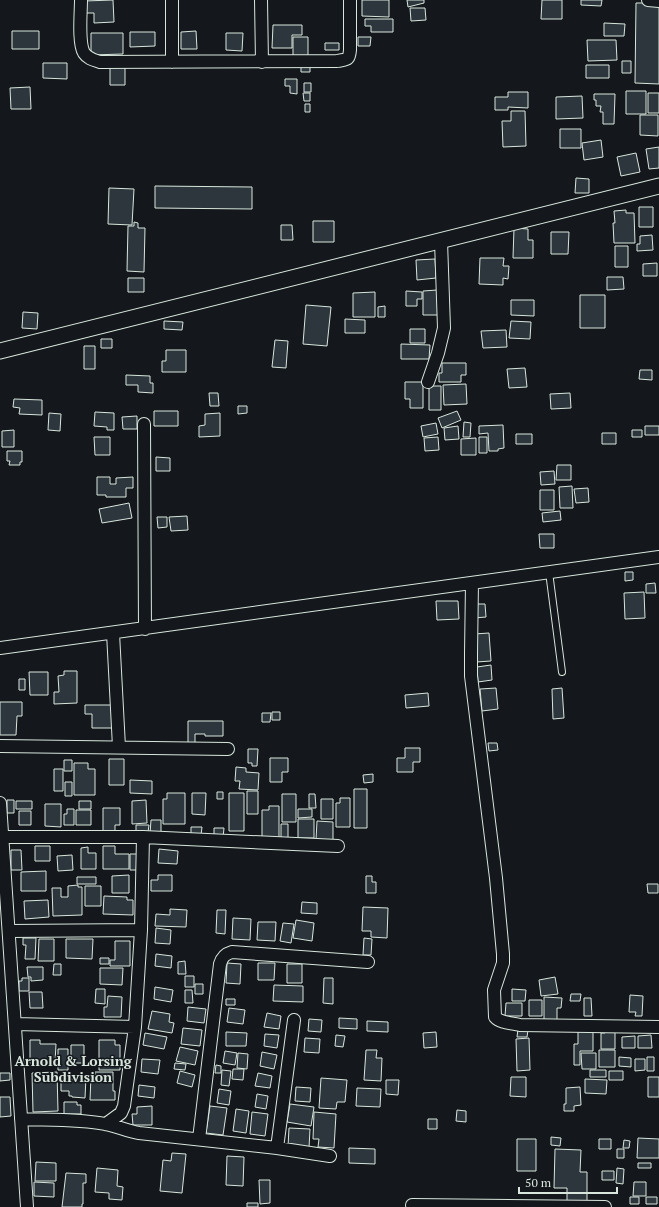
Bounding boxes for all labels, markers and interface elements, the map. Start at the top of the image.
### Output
district label: Arnold & Lorsing Subdivision [14,1051,133,1086]
scale bar [519,1169,617,1195]
text: 50 m [525,1175,552,1190]

